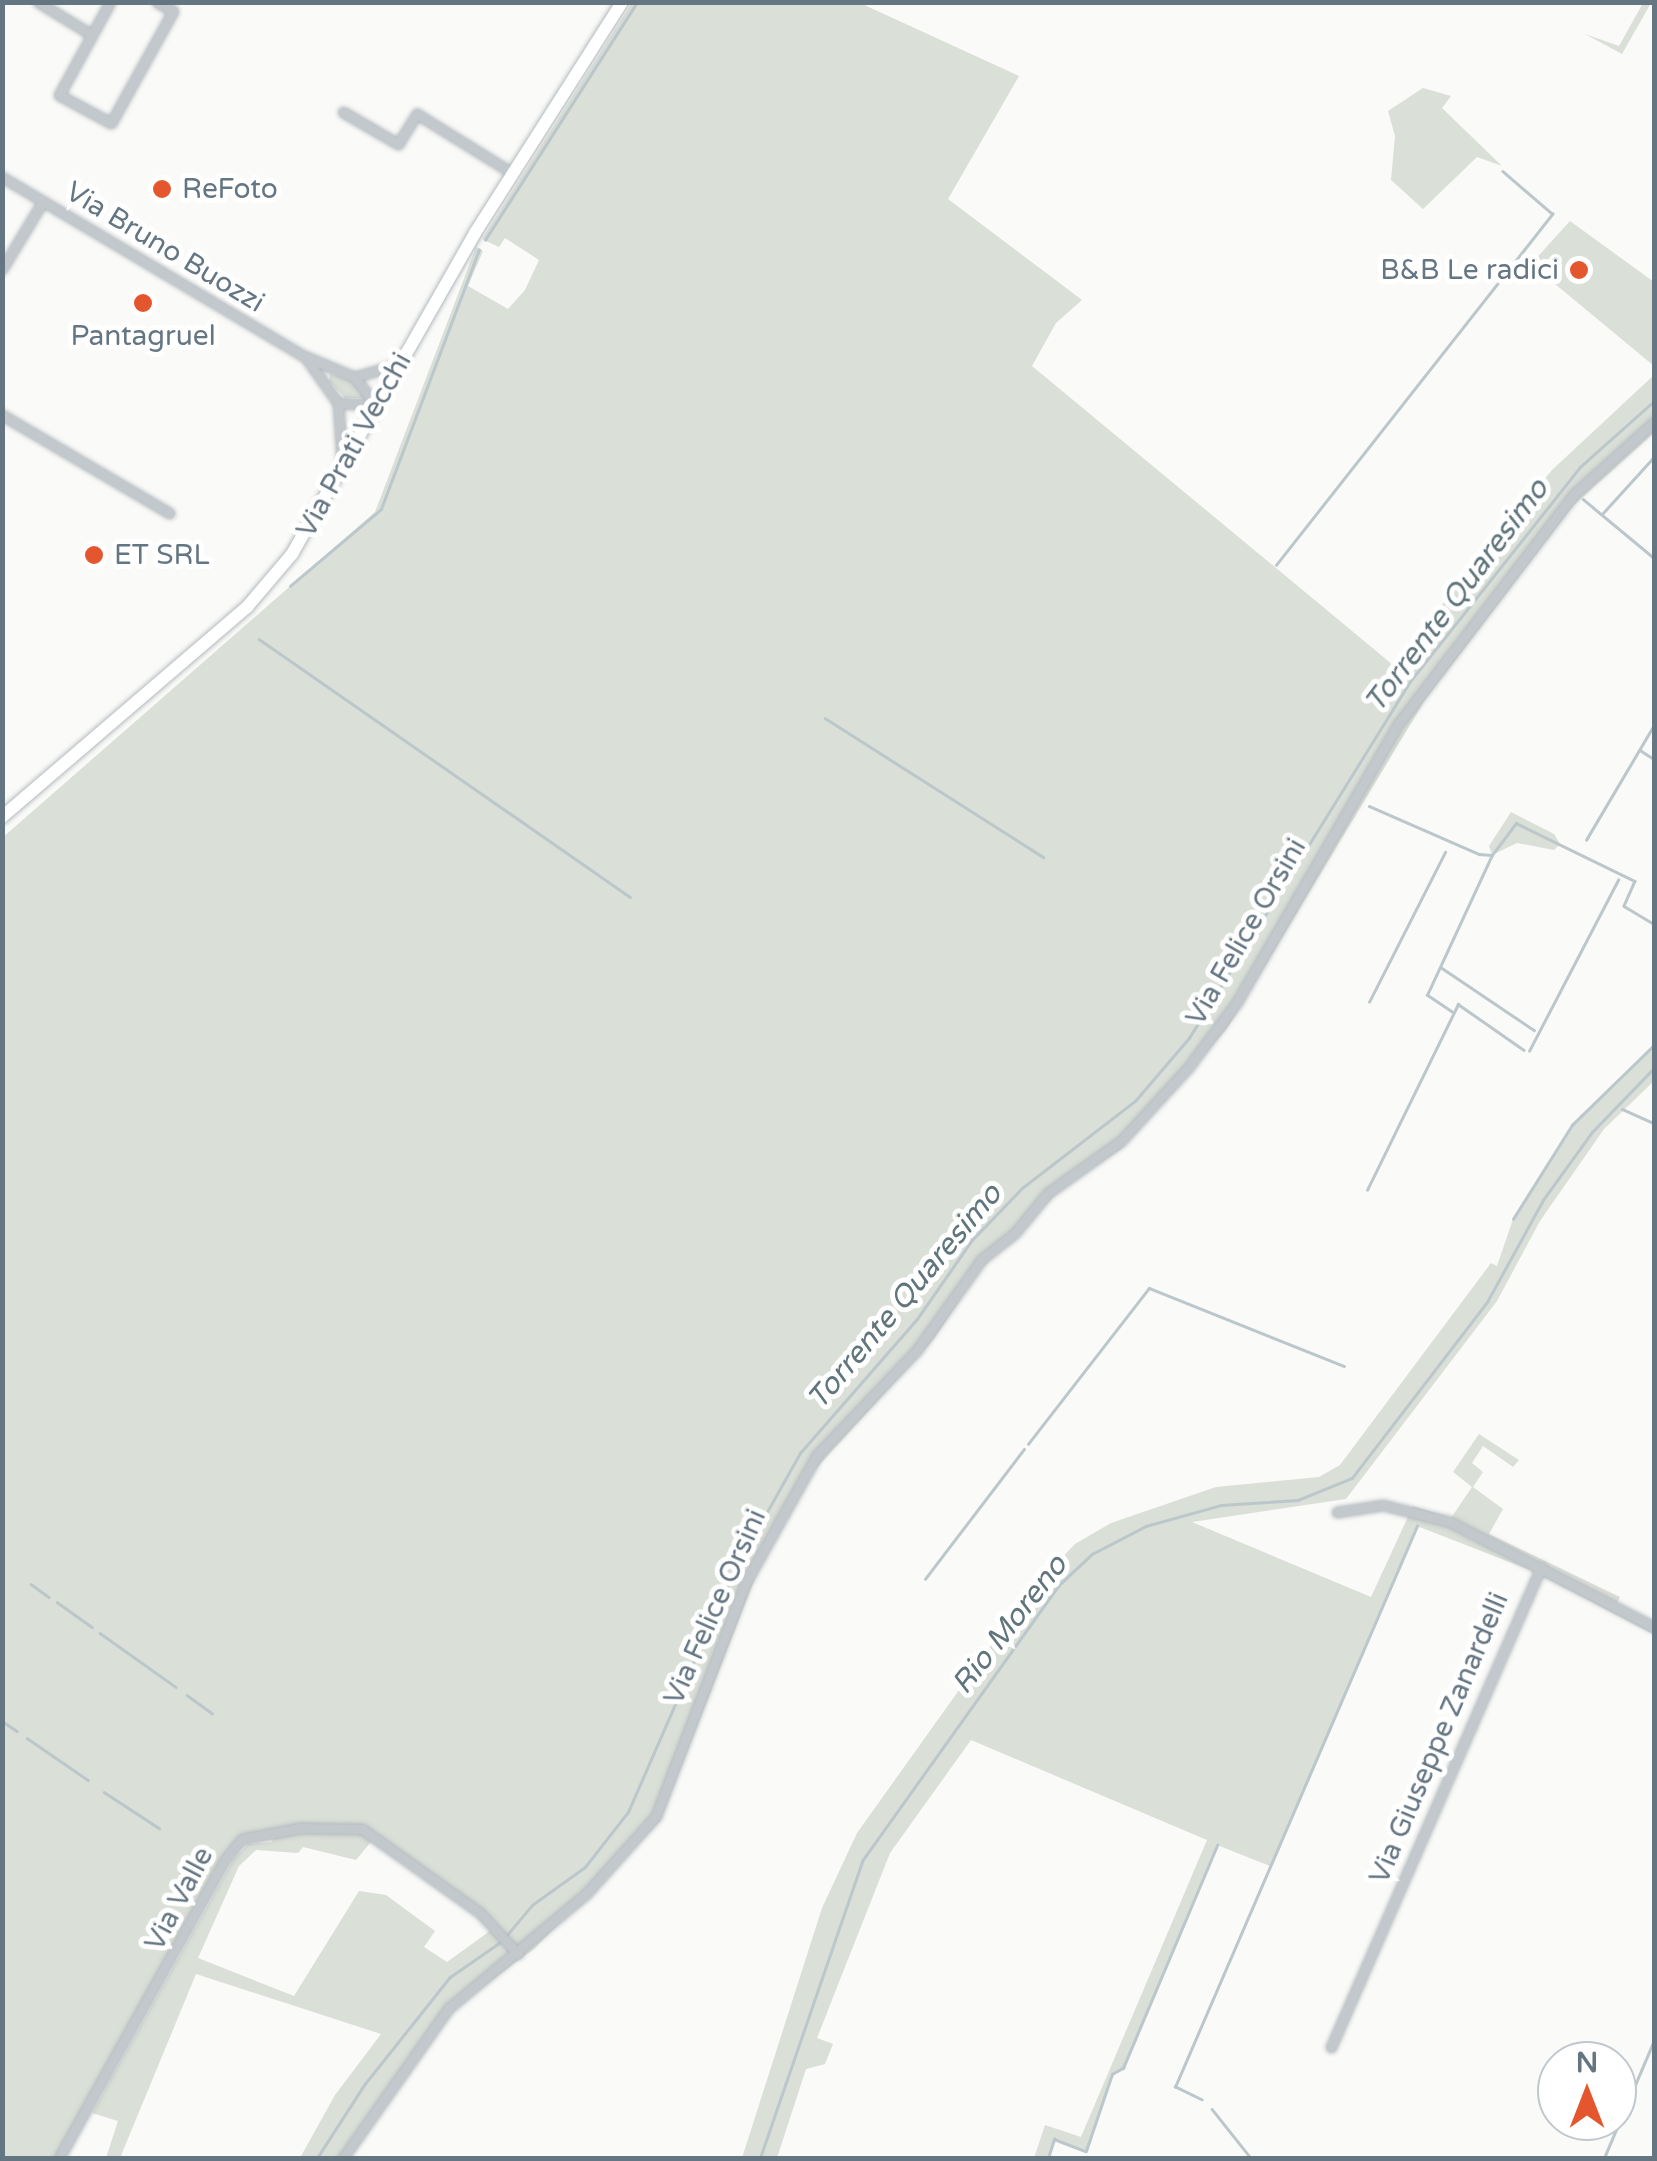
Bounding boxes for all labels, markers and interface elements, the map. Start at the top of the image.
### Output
place label: ReFoto [182,172,278,206]
street label: Via Bruno Buozzi [60,174,270,320]
marker: ReFoto [151,178,173,200]
place label: B&B Le radici [1380,253,1559,287]
marker: B&B Le radici [1568,259,1590,281]
marker: Pantagruel [132,292,154,314]
place label: Pantagruel [70,319,216,353]
street label: Via Prati Vecchi [289,347,419,543]
water label: Torrente Quaresimo [1357,472,1557,720]
place label: ET SRL [114,538,210,572]
marker: ET SRL [83,544,105,566]
street label: Via Felice Orsini [1179,832,1313,1032]
water label: Torrente Quaresimo [800,1177,1010,1417]
street label: Via Felice Orsini [657,1504,773,1710]
water label: Rio Moreno [945,1548,1075,1702]
street label: Via Giuseppe Zanardelli [1362,1587,1516,1889]
street label: Via Valle [138,1841,220,1957]
north arrow [1537,2041,1637,2141]
text: N [1576,2046,1598,2080]

